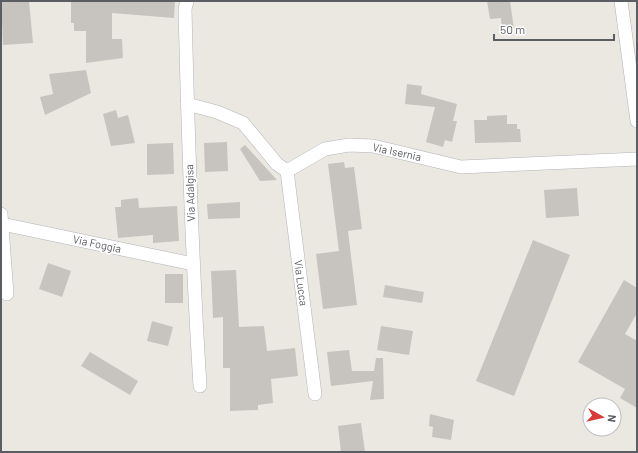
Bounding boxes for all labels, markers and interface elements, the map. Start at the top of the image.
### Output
scale bar [494,16,614,42]
text: 50 m [500,22,525,36]
street label: Via Isernia [372,140,423,163]
street label: Via Adalgisa [182,164,197,222]
street label: Via Foggia [72,232,122,255]
street label: Via Lucca [292,259,311,307]
north arrow [582,397,622,437]
text: N [605,414,619,423]

